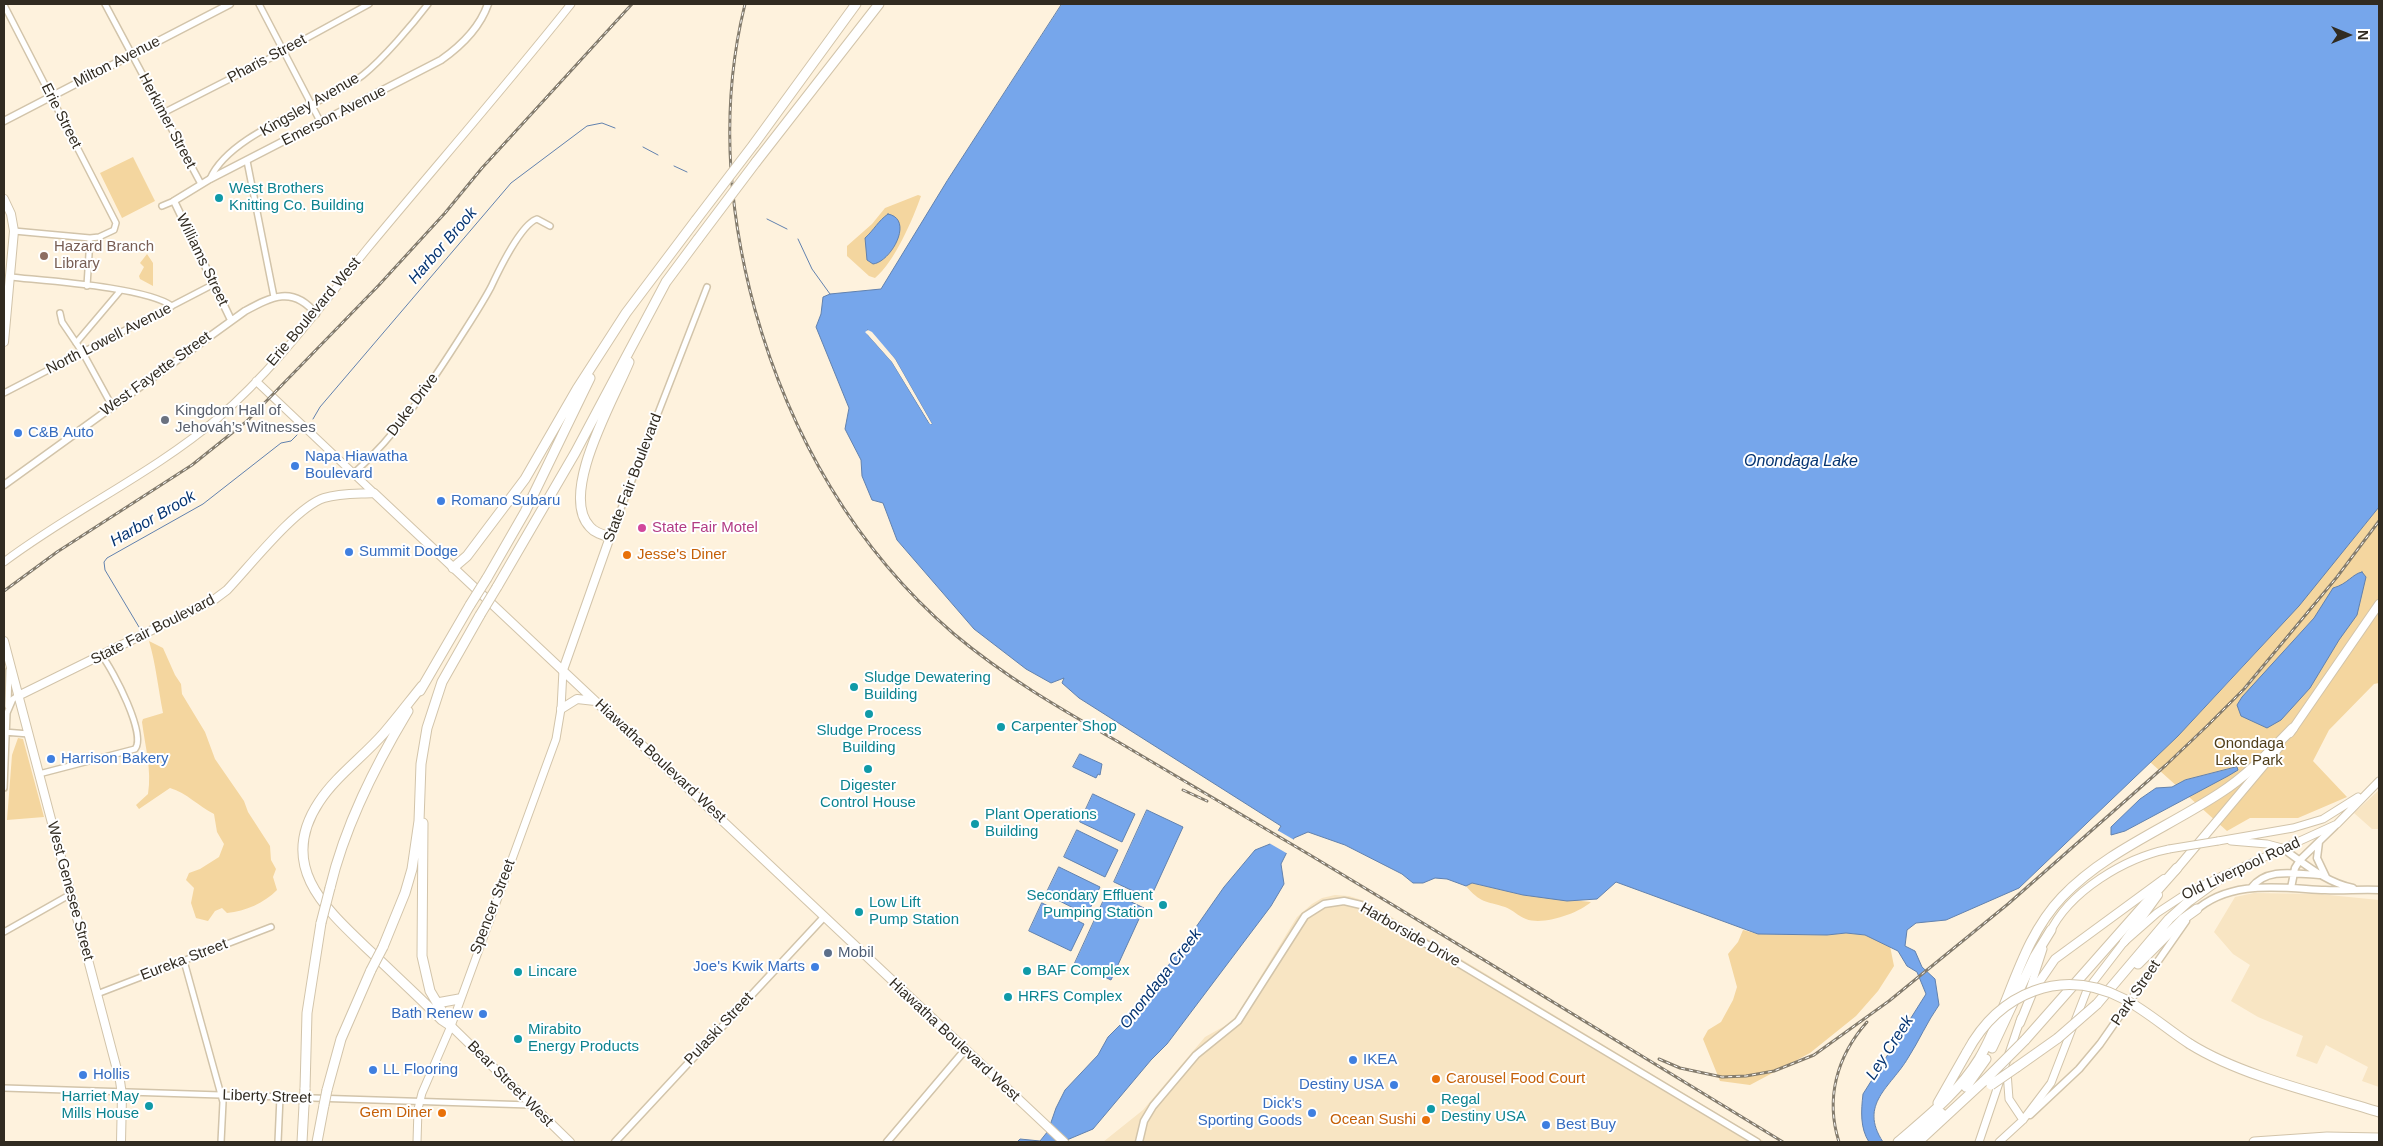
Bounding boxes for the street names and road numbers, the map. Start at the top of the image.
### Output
street label: Pharis Street [224,31,310,87]
street label: Milton Avenue [71,32,163,92]
street label: Kingsley Avenue [257,69,363,141]
street label: Herkimer Street [134,70,200,172]
street label: Erie Street [37,80,85,152]
street label: Emerson Avenue [279,82,389,150]
street label: Williams Street [172,211,232,309]
street label: Erie Boulevard West [263,254,365,370]
street label: North Lowell Avenue [43,300,175,378]
street label: West Fayette Street [97,328,215,420]
street label: Duke Drive [383,370,443,440]
street label: State Fair Boulevard [600,411,666,545]
street label: State Fair Boulevard [88,591,218,669]
street label: Hiawatha Boulevard West [591,696,729,826]
street label: West Genesee Street [43,820,97,962]
street label: Old Liverpool Road [2179,834,2303,904]
street label: Spencer Street [467,857,519,957]
street label: Harborside Drive [1357,899,1463,971]
street label: Eureka Street [138,935,230,985]
street label: Park Street [2108,957,2164,1029]
street label: Hiawatha Boulevard West [885,975,1023,1105]
street label: Pulaski Street [681,989,757,1069]
street label: Bear Street West [463,1037,557,1131]
street label: Liberty Street [222,1086,312,1108]

